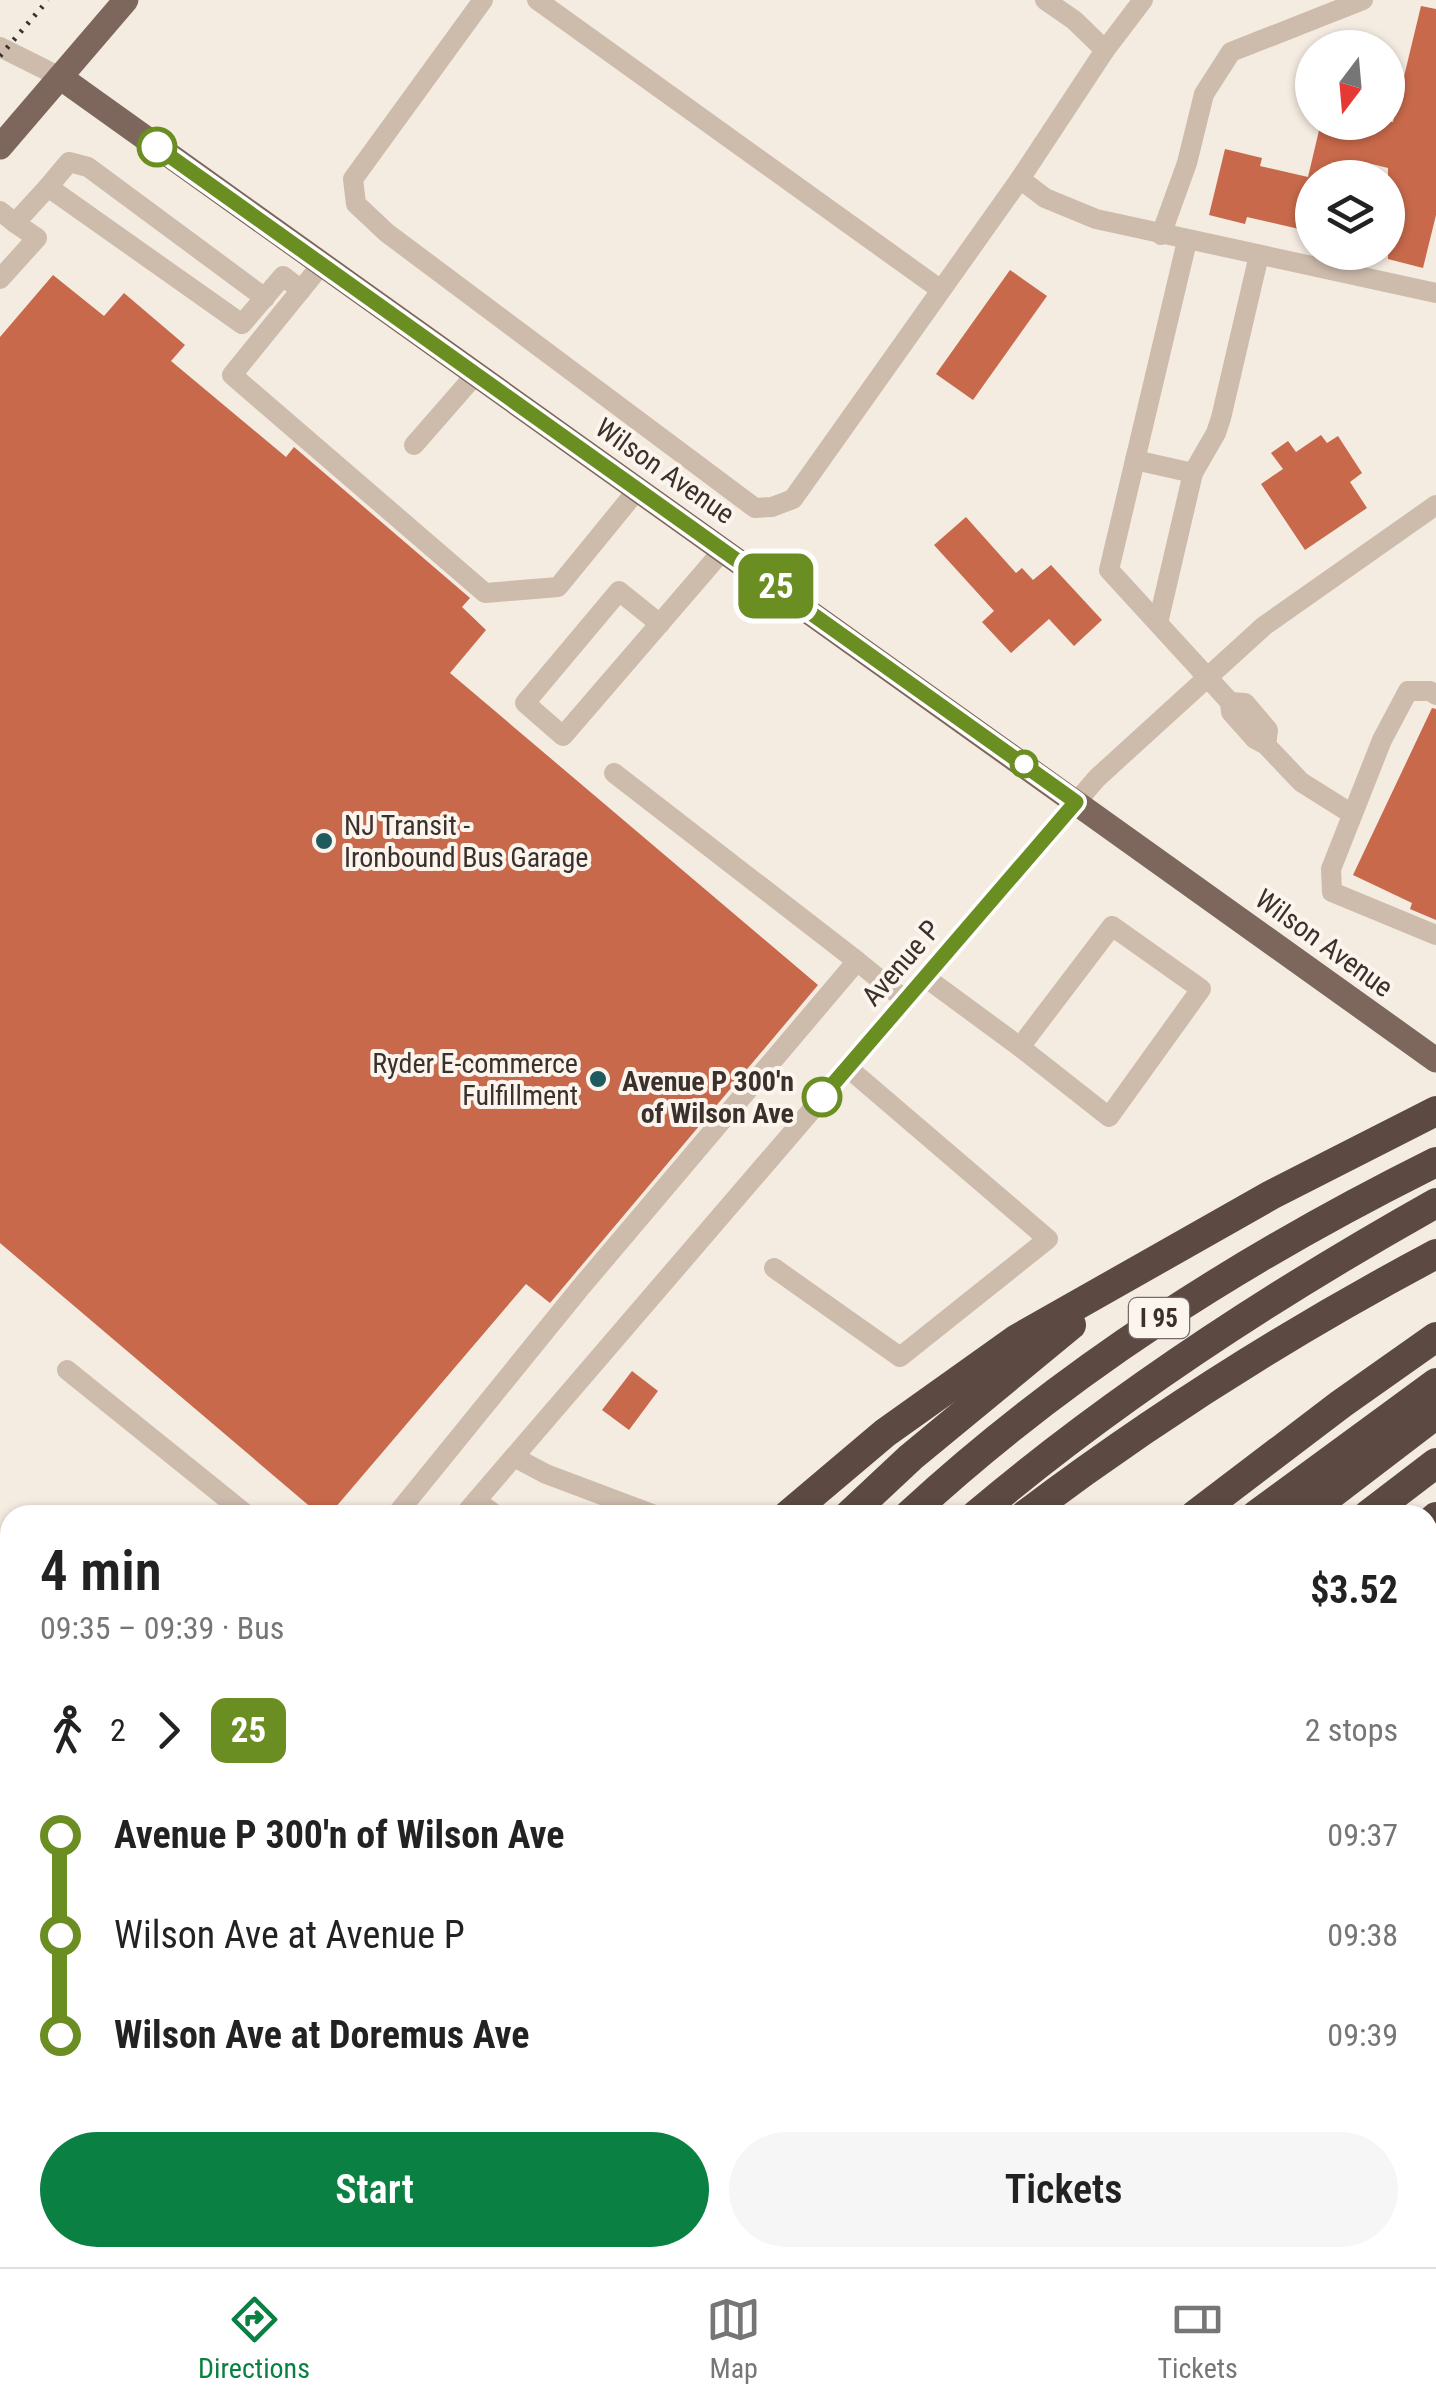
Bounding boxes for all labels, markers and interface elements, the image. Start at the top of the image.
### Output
north arrow [1295,30,1405,140]
map controls [1295,30,1405,270]
unlabelled marker [138,128,176,166]
button: layers [1295,160,1405,270]
street label: Wilson Avenue [589,411,741,531]
line badge: 25 [731,554,821,618]
text: 25 [758,566,794,607]
unlabelled marker [1011,751,1037,777]
place label: NJ Transit - Ironbound Bus Garage [344,809,588,874]
marker: NJ Transit - Ironbound Bus Garage [313,830,335,852]
street label: Wilson Avenue [1249,882,1399,1004]
street label: Avenue P [855,913,947,1013]
place label: Ryder E-commerce Fulfillment [372,1047,578,1112]
place label: Avenue P 300'n of Wilson Ave [622,1065,794,1130]
marker: Ryder E-commerce Fulfillment [587,1068,609,1090]
marker: Avenue P 300'n of Wilson Ave [803,1078,841,1116]
road number: I 95 [1129,1298,1189,1338]
text: 4 min [40,1539,162,1603]
text: $3.52 [1310,1568,1398,1612]
text: 09:35 – 09:39 · Bus [40,1609,284,1647]
icon: walk [40,1703,95,1758]
icon: forward [141,1703,196,1758]
text: 25 [231,1710,266,1751]
text: 2 [110,1711,126,1749]
text: 2 stops [1305,1711,1398,1749]
text: Avenue P 300'n of Wilson Ave [114,1813,564,1857]
text: 09:37 [1327,1816,1398,1854]
text: Wilson Ave at Avenue P [114,1913,465,1957]
text: 09:38 [1327,1916,1398,1954]
text: Wilson Ave at Doremus Ave [114,2013,530,2057]
text: 09:39 [1327,2016,1398,2054]
button: Start [40,2132,709,2247]
button: Tickets [729,2132,1398,2247]
tab: Directions [198,2292,310,2385]
tab: Map [706,2292,761,2385]
tab: Tickets [1157,2292,1238,2385]

